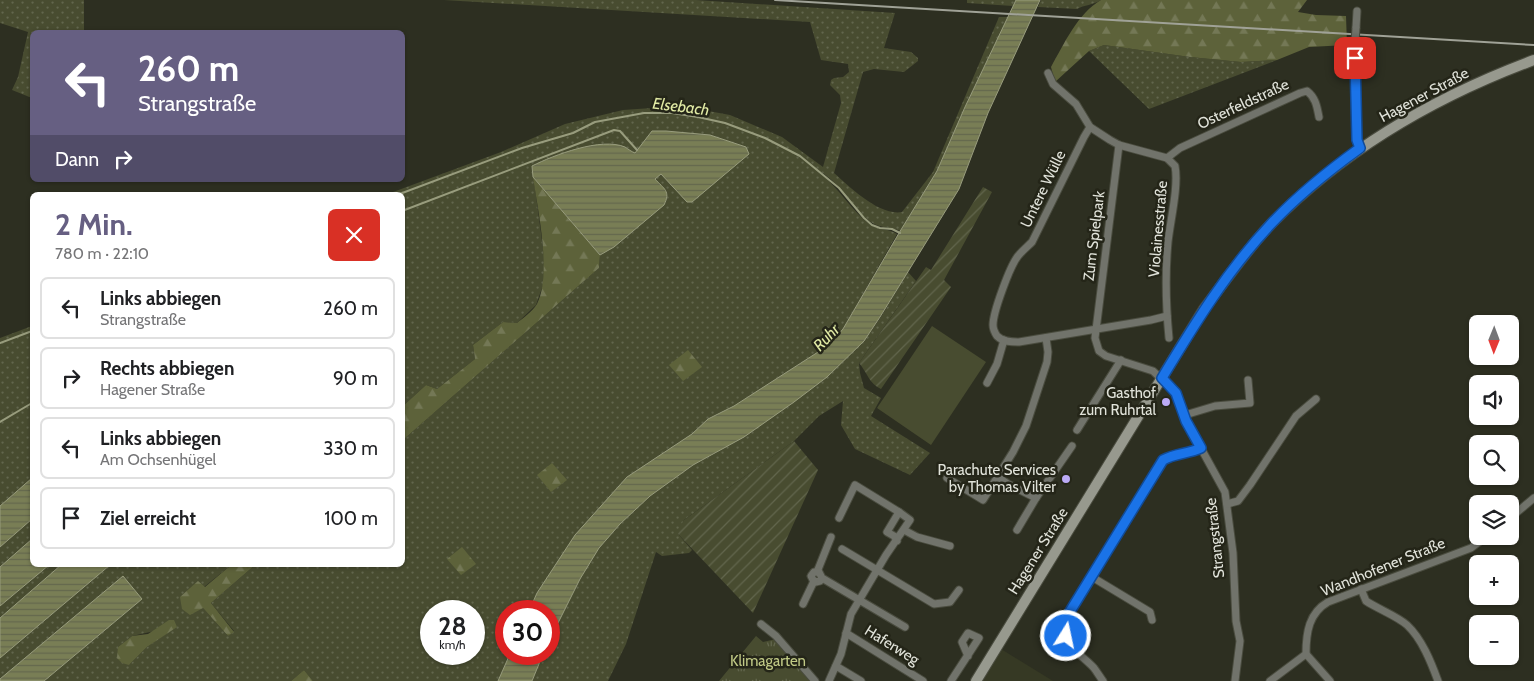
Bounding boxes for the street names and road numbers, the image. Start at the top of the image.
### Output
street label: Hagener Straße [1376,64,1472,126]
street label: Osterfeldstraße [1194,75,1292,133]
street label: Untere Wülle [1017,147,1070,230]
street label: Violainesstraße [1145,180,1171,278]
street label: Zum Spielpark [1080,190,1108,282]
street label: Strangstraße [1202,497,1228,579]
street label: Hagener Straße [1004,504,1072,598]
street label: Wandhofener Straße [1318,534,1448,600]
street label: Haferweg [861,621,923,669]

